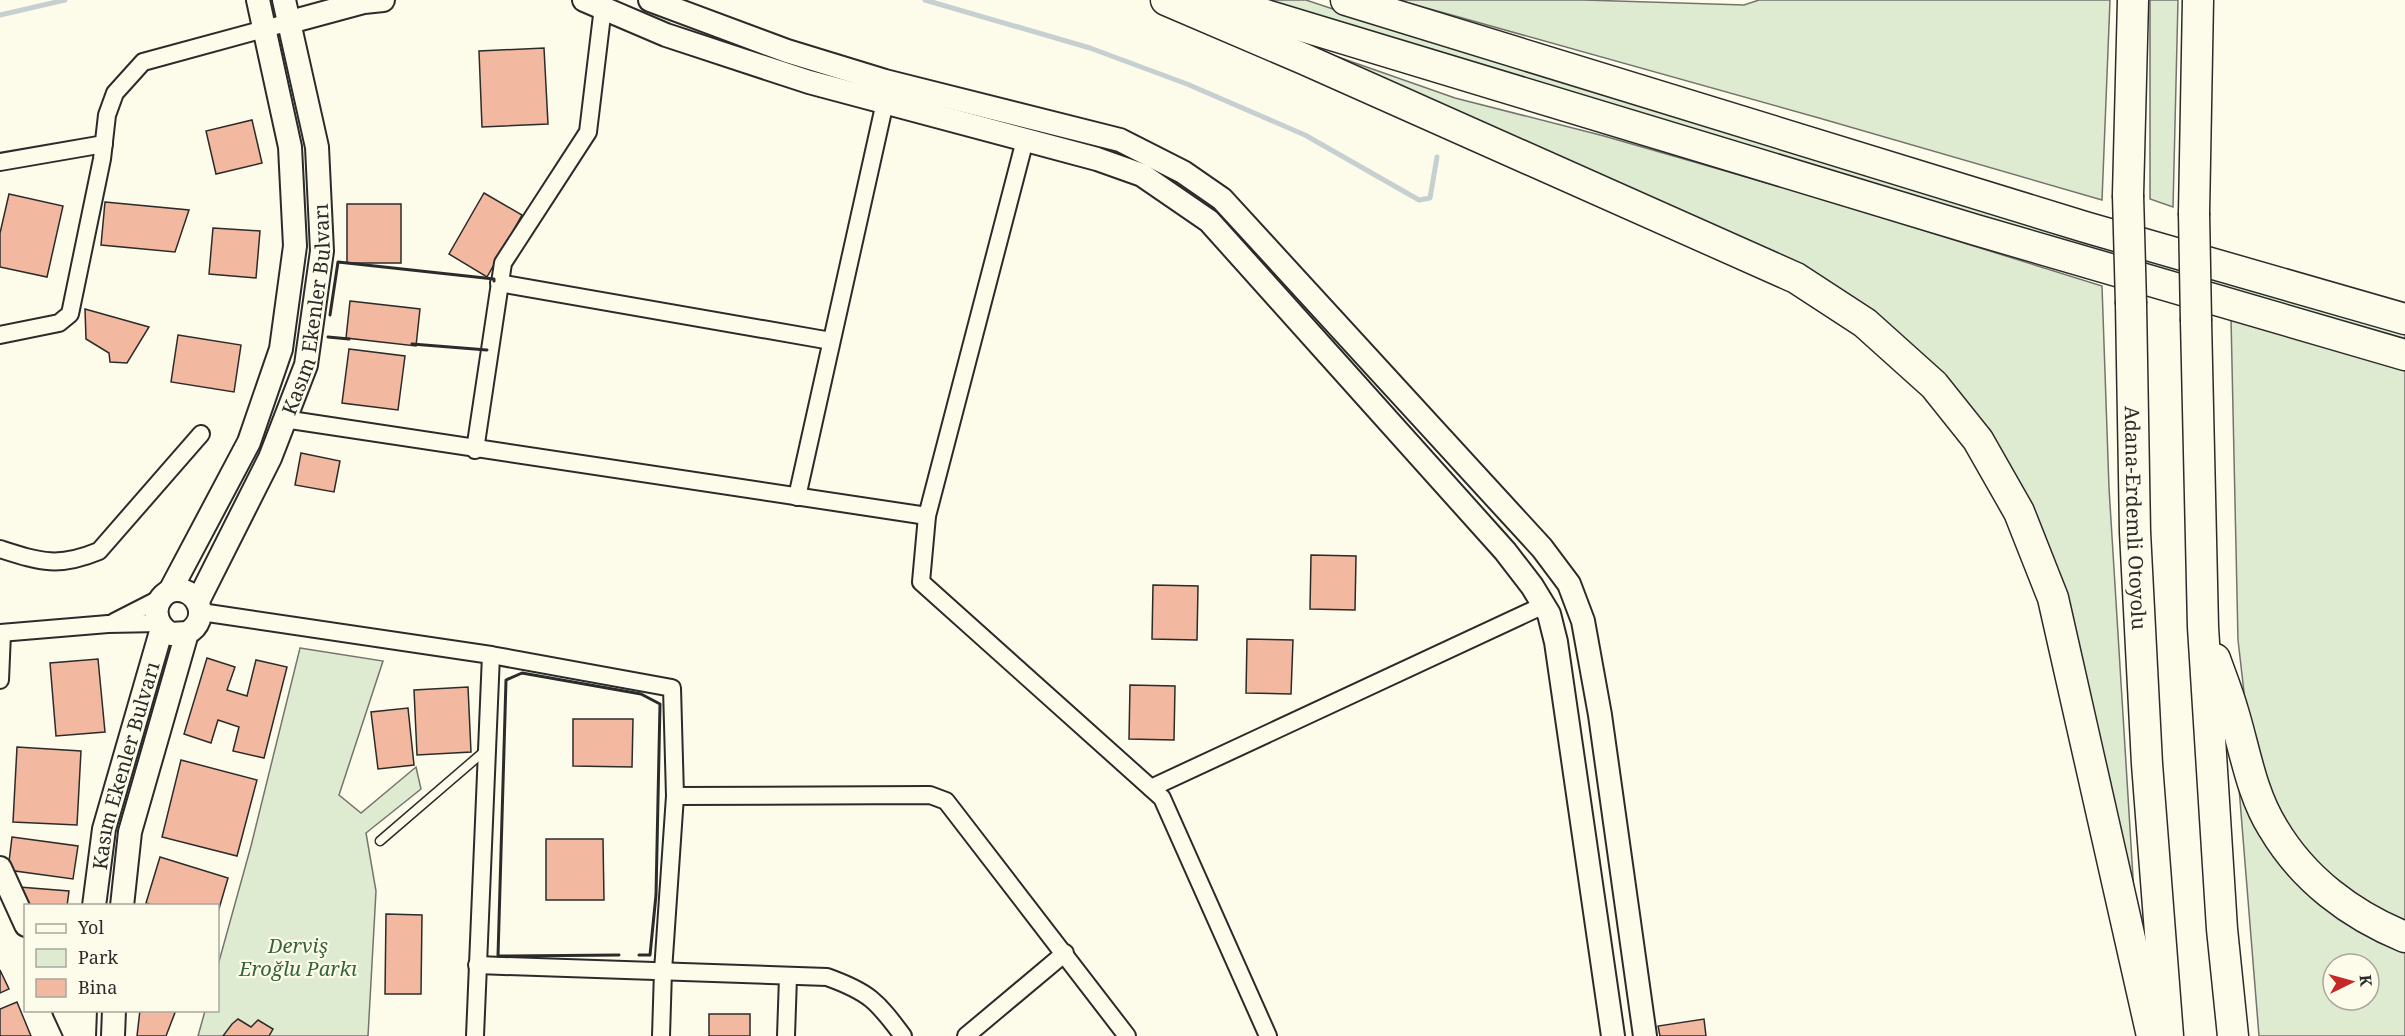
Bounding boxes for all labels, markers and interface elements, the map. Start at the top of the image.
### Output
street label: Kasım Ekenler Bulvarı [275,203,336,418]
street label: Adana-Erdemli Otoyolu [2119,406,2154,631]
street label: Kasım Ekenler Bulvarı [85,658,165,871]
legend [24,904,219,1012]
text: Yol [77,915,104,939]
park label: Derviş Eroğlu Parkı [238,932,357,982]
text: Park [78,945,118,969]
north arrow [2321,952,2381,1012]
text: K [2354,974,2377,988]
text: Bina [78,975,117,999]

